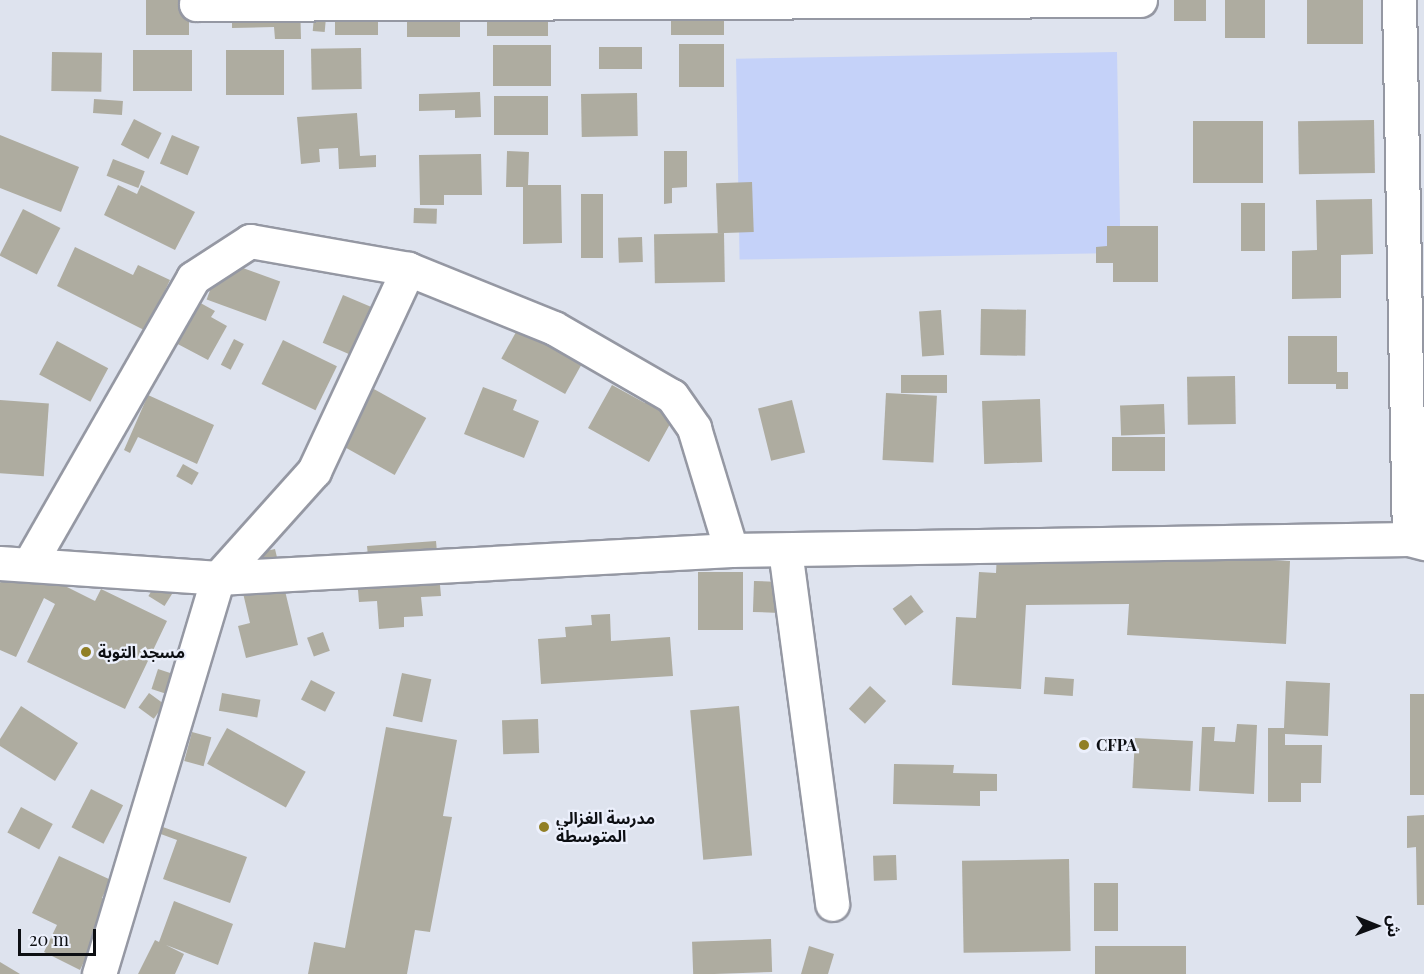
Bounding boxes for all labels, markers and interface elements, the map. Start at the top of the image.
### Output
place label: مسجد التوبة [98,642,185,662]
marker: مسجد التوبة [79,645,93,659]
place label: CFPA [1096,735,1137,755]
marker: CFPA [1077,738,1091,752]
place label: مدرسة الغزالي المتوسطة [556,808,655,846]
marker: مدرسة الغزالي المتوسطة [537,820,551,834]
north arrow [1346,896,1406,956]
text: ش [1384,915,1405,937]
scale bar [21,917,99,955]
text: 20 m [29,927,69,951]

